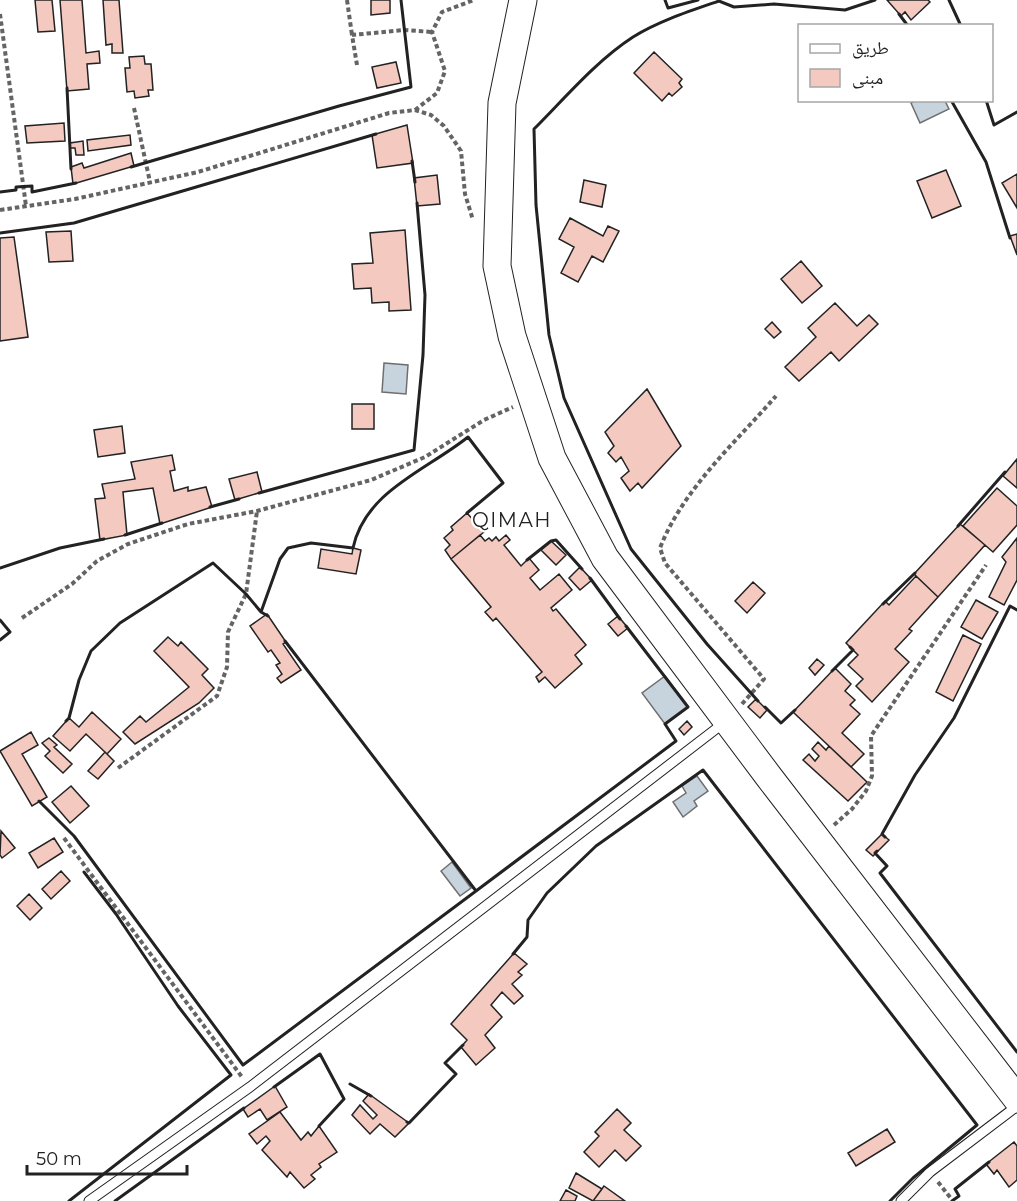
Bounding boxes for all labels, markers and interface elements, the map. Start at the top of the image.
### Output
legend [798,24,993,102]
text: طريق [852,37,889,59]
text: مبنى [852,67,883,89]
district label: QIMAH [472,508,552,532]
scale bar [27,1138,188,1176]
text: 50 m [36,1148,82,1170]

